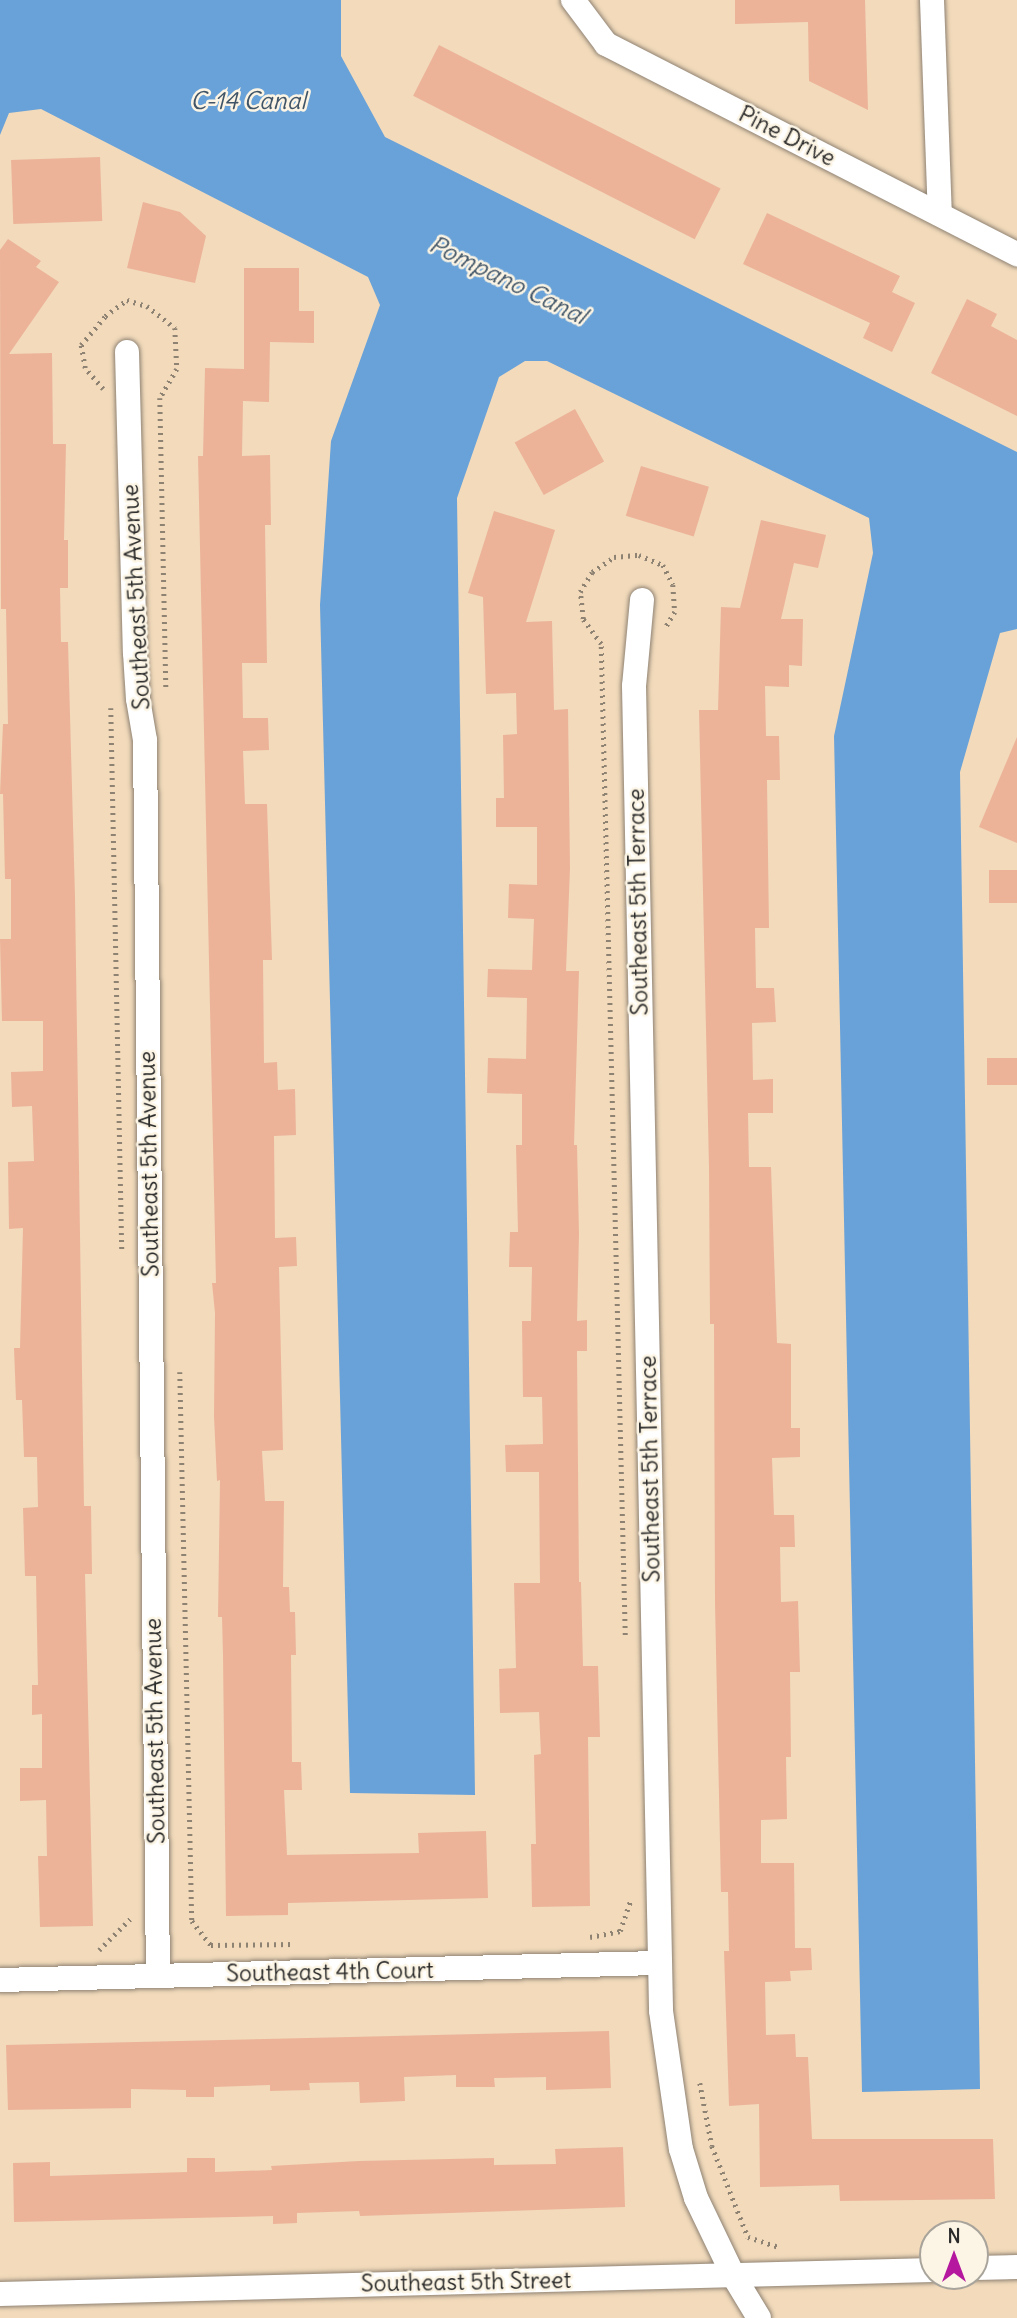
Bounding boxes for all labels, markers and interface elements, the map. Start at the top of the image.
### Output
water label: C-14 Canal [190,87,306,115]
street label: Pine Drive [734,100,840,172]
water label: Pompano Canal [425,230,591,330]
street label: Southeast 5th Avenue [116,483,156,711]
street label: Southeast 5th Terrace [622,788,654,1016]
street label: Southeast 5th Avenue [133,1051,165,1277]
street label: Southeast 5th Terrace [634,1355,666,1583]
street label: Southeast 5th Avenue [139,1618,171,1844]
street label: Southeast 4th Court [226,1956,434,1988]
north arrow [919,2220,989,2290]
text: N [947,2224,961,2248]
street label: Southeast 5th Street [361,2266,571,2298]

